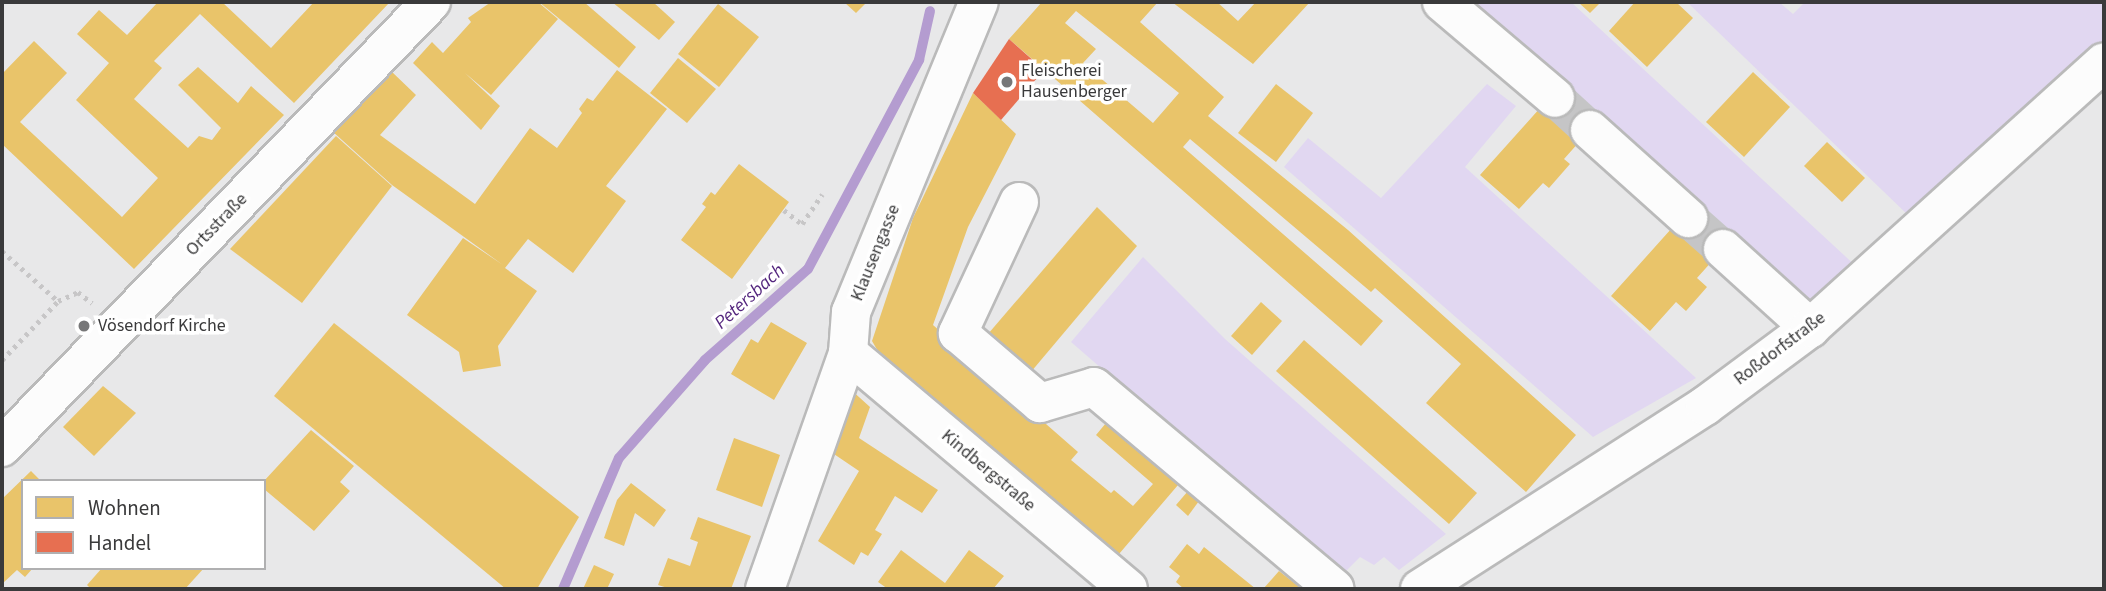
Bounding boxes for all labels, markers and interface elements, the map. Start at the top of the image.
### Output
place label: Fleischerei Hausenberger [1021,61,1127,104]
marker: Fleischerei Hausenberger [999,74,1015,90]
street label: Ortsstraße [182,189,252,261]
street label: Klausengasse [847,202,905,304]
water label: Petersbach [710,260,790,334]
street label: Roßdorfstraße [1730,308,1830,390]
place label: Vösendorf Kirche [98,315,226,337]
marker: Vösendorf Kirche [76,318,92,334]
street label: Kindbergstraße [937,425,1039,517]
legend [21,479,266,570]
text: Wohnen [88,493,161,523]
text: Handel [88,528,151,558]

